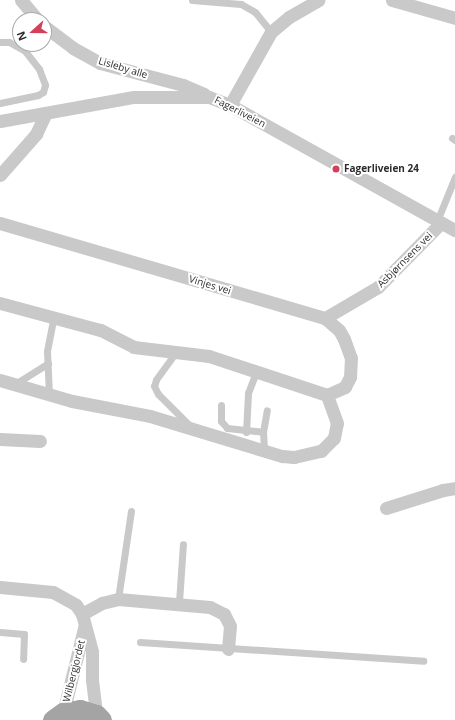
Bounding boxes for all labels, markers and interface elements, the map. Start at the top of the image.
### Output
north arrow [12,12,52,52]
text: N [13,29,30,43]
street label: Lisleby alle [97,55,149,81]
street label: Fagerliveien [212,94,268,130]
place label: Fagerliveien 24 [344,163,419,175]
marker: Fagerliveien 24 [331,164,341,174]
street label: Asbjørnsens vei [375,230,435,290]
street label: Vinjes vei [188,273,232,297]
street label: Wilbergjordet [61,639,87,703]

